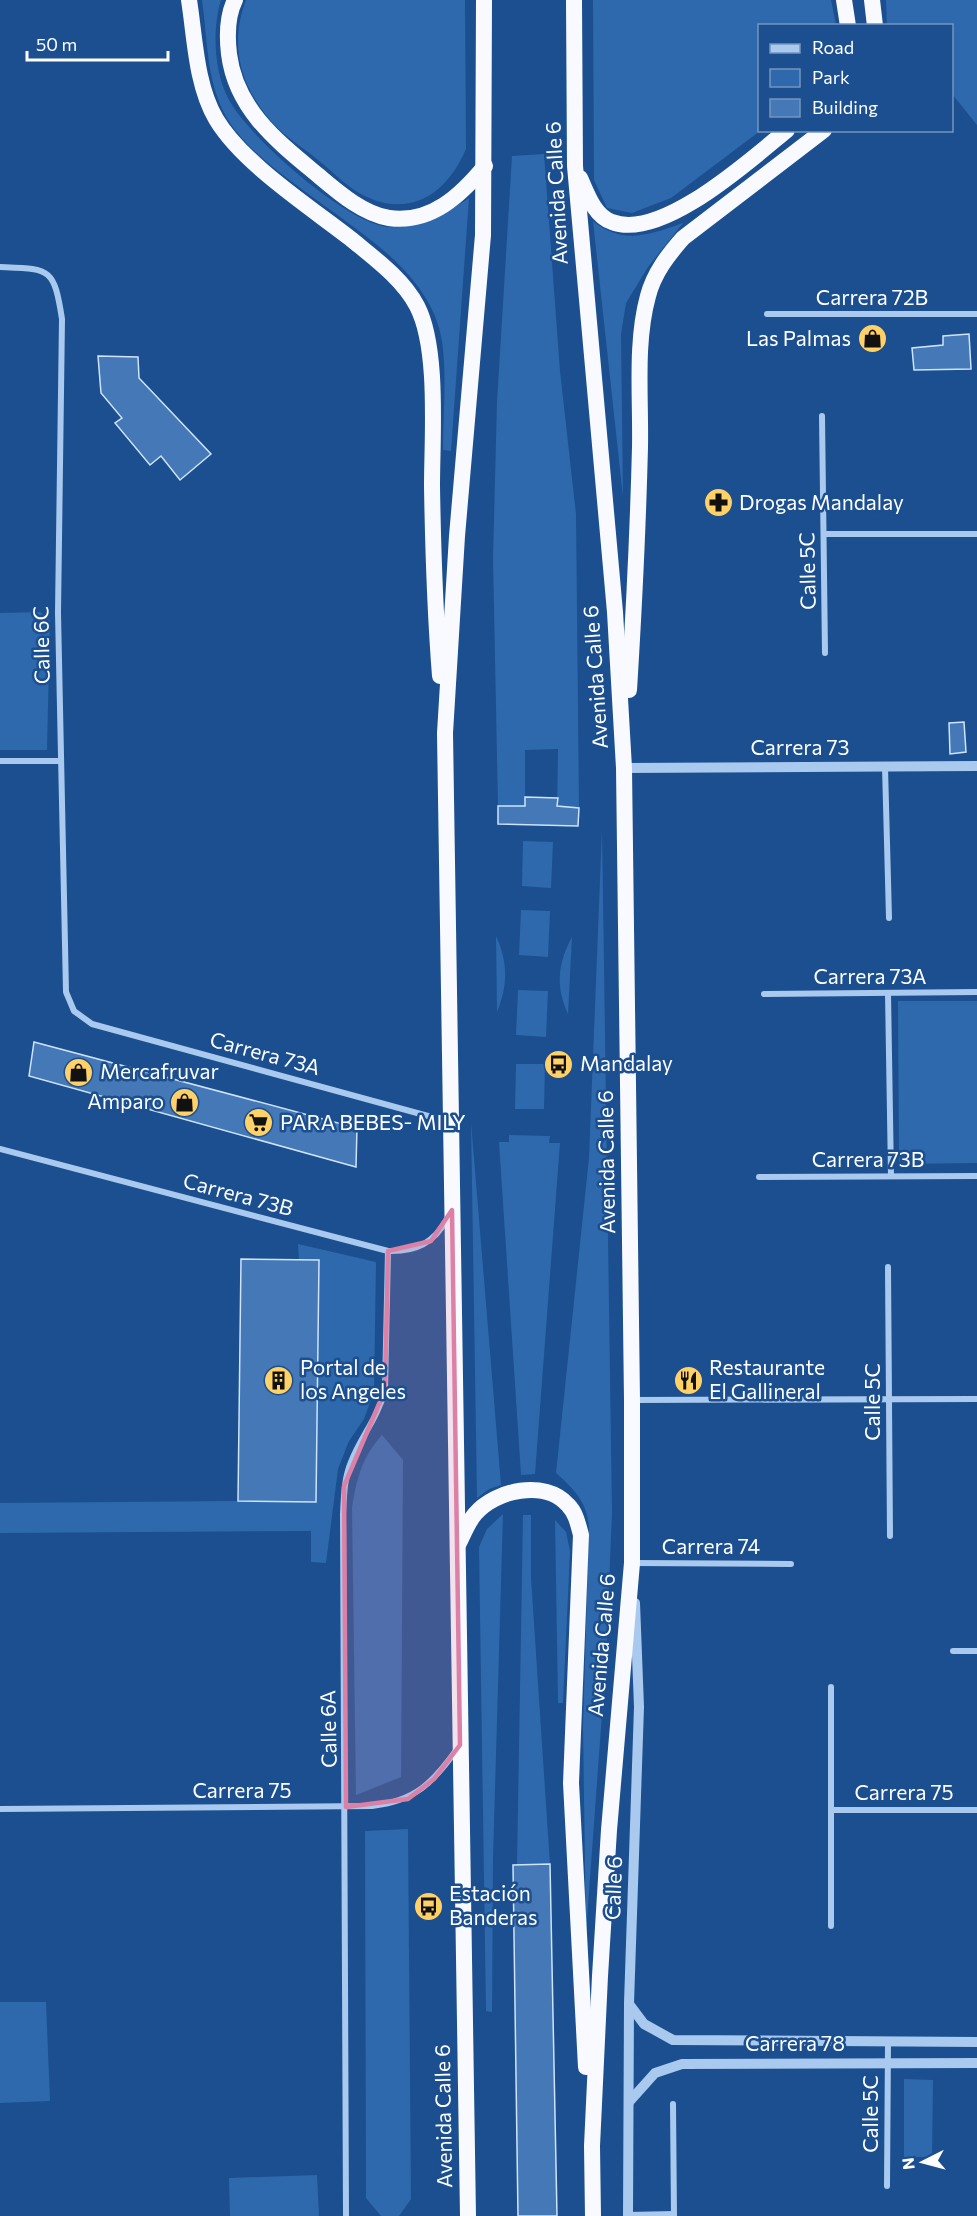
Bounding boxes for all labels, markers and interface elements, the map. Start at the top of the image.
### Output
scale bar [27,24,168,62]
legend [758,24,953,132]
text: 50 m [36,33,77,55]
text: Road [812,36,854,58]
text: Park [812,66,850,88]
text: Building [812,96,878,118]
street label: Avenida Calle 6 [539,121,572,265]
street label: Carrera 72B [816,284,928,309]
shop icon: Las Palmas [856,323,888,355]
place label: Las Palmas [746,325,851,350]
pharmacy icon: Drogas Mandalay [702,487,734,519]
place label: Drogas Mandalay [739,489,904,514]
street label: Calle 5C [793,532,820,610]
street label: Avenida Calle 6 [577,605,612,750]
street label: Calle 6C [27,606,54,684]
street label: Carrera 73 [750,734,850,759]
street label: Carrera 73A [813,963,927,988]
street label: Carrera 73A [208,1026,323,1079]
bus stop icon: Mandalay [543,1048,575,1080]
place label: Mandalay [580,1050,673,1075]
shop icon: Mercafruvar [63,1056,95,1088]
place label: Mercafruvar [100,1058,219,1083]
shop icon: Amparo [169,1086,201,1118]
place label: Amparo [87,1088,164,1113]
street label: Avenida Calle 6 [592,1090,619,1234]
supermarket icon: PARA BEBES- MILY [243,1107,275,1139]
place label: PARA BEBES- MILY [280,1109,466,1134]
street label: Carrera 73B [812,1146,924,1171]
street label: Carrera 73B [181,1167,296,1220]
place label: Portal de los Angeles [300,1354,406,1403]
place label: Restaurante El Gallineral [709,1354,825,1403]
street label: Calle 5C [859,1363,884,1441]
building icon: Portal de los Angeles [263,1364,295,1396]
restaurant icon: Restaurante El Gallineral [672,1364,704,1396]
street label: Carrera 74 [662,1533,761,1558]
street label: Avenida Calle 6 [582,1572,619,1717]
street label: Calle 6A [314,1690,341,1768]
street label: Carrera 75 [192,1777,292,1802]
street label: Carrera 75 [854,1779,954,1804]
street label: Calle 6 [599,1856,626,1920]
place label: Estación Banderas [449,1880,538,1929]
bus stop icon: Estación Banderas [412,1890,444,1922]
street label: Carrera 78 [745,2030,845,2055]
street label: Avenida Calle 6 [429,2044,456,2188]
street label: Calle 5C [857,2075,882,2153]
north arrow [893,2132,953,2192]
text: N [898,2157,918,2171]

